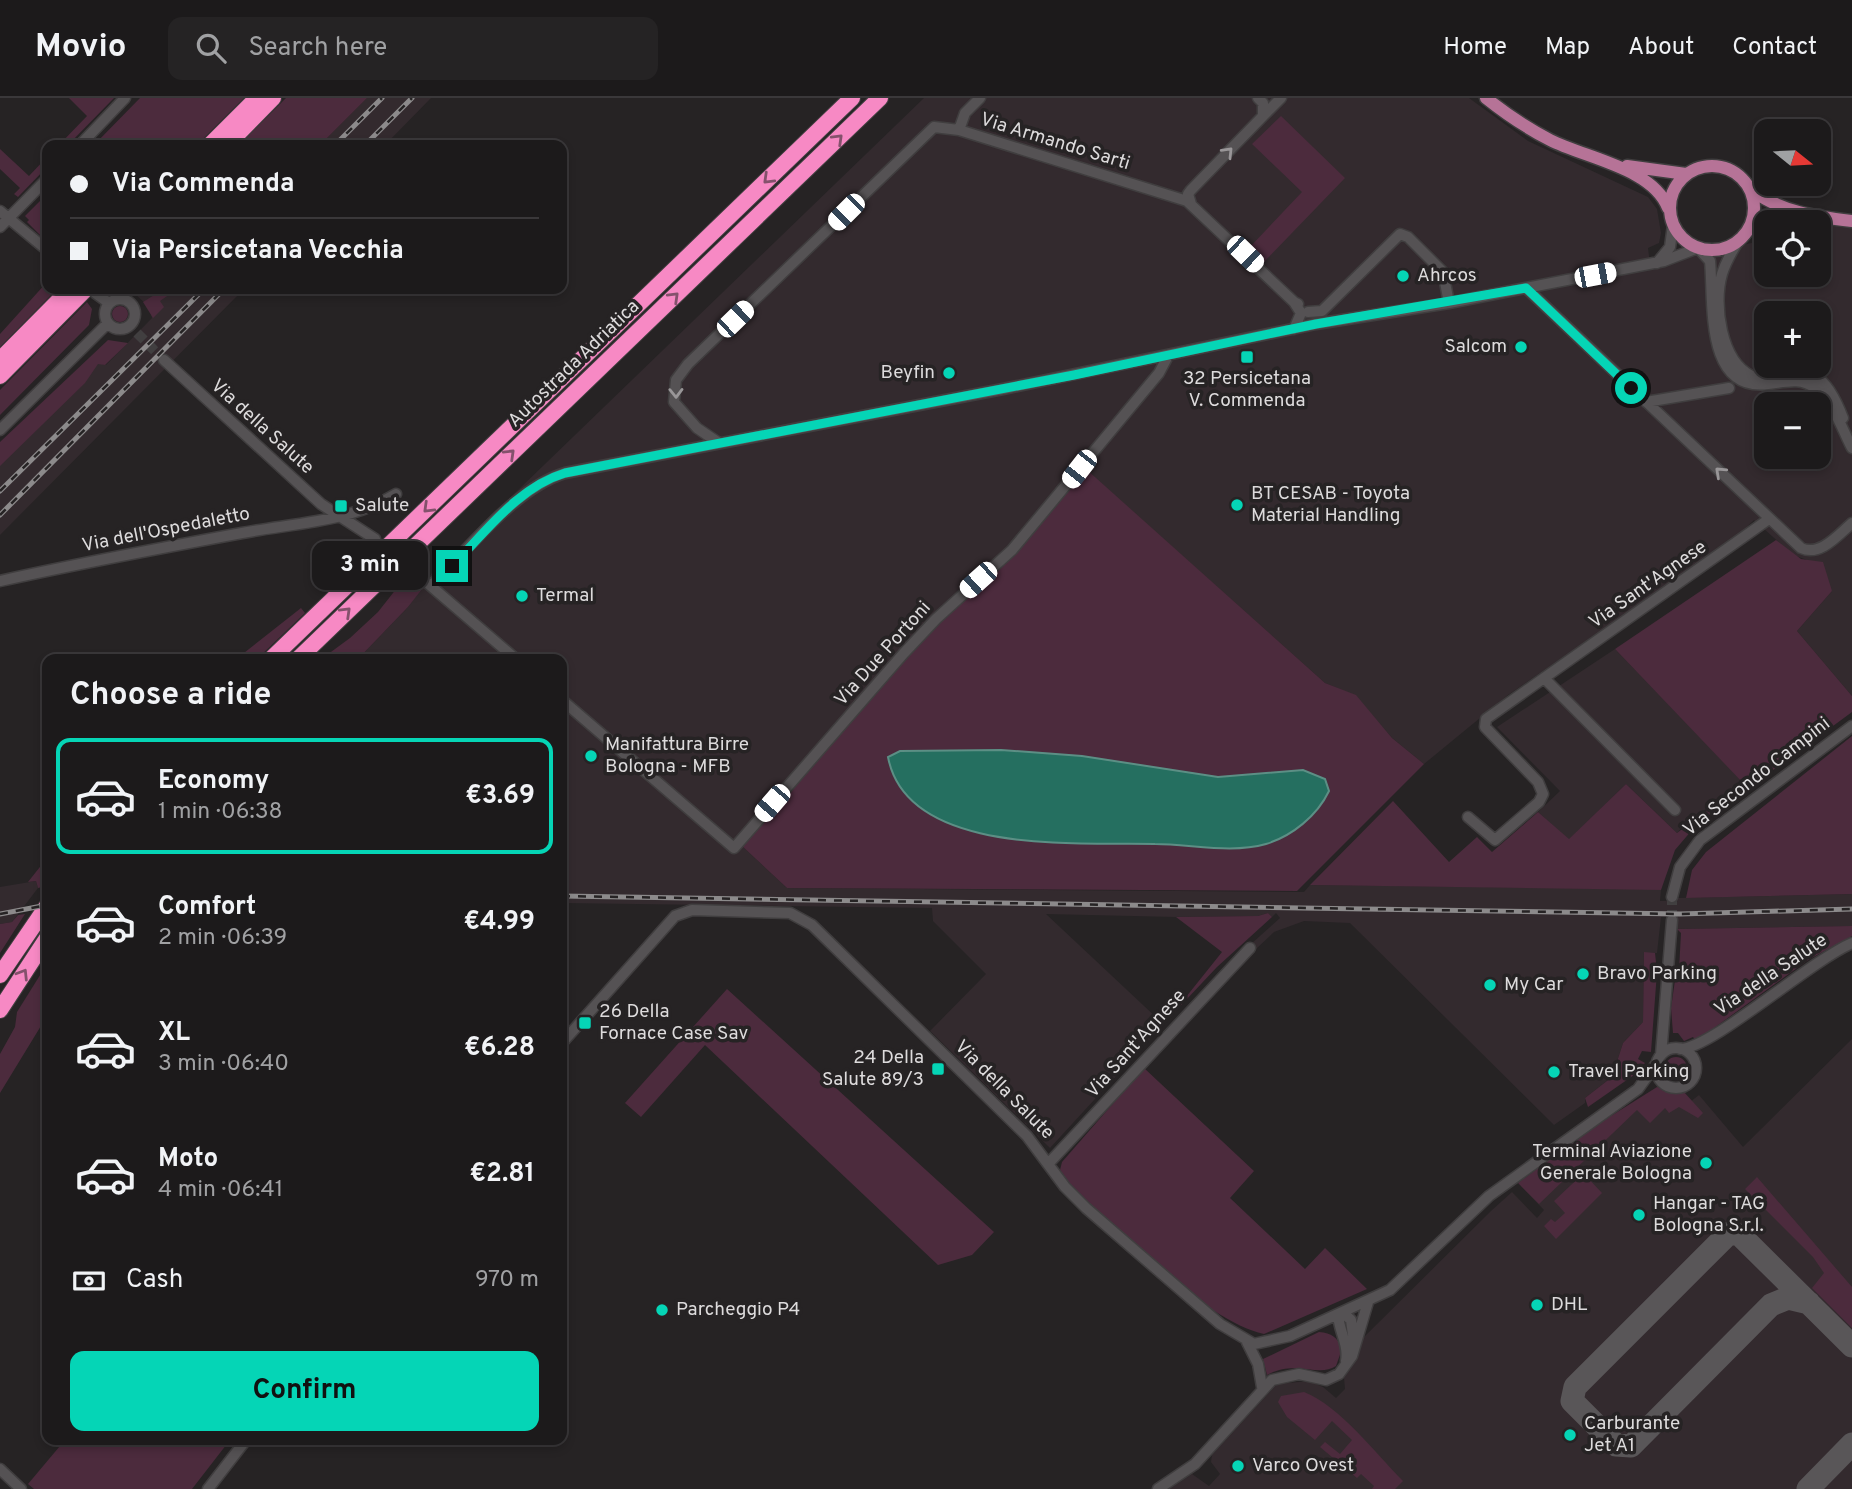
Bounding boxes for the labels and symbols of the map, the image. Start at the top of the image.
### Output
street label: Via Armando Sarti [977,108,1133,176]
north arrow [1754,119,1830,196]
one-way arrow [829,134,842,147]
one-way arrow [1219,147,1232,160]
one-way arrow [763,171,776,184]
car [824,190,869,234]
car [1223,232,1268,276]
car [1573,261,1618,289]
place label: Ahrcos [1417,264,1477,288]
marker: Ahrcos [1395,268,1411,284]
one-way arrow [666,292,679,305]
street label: Autostrada Adriatica [503,295,645,433]
car [713,297,758,341]
place label: Salcom [1444,335,1507,359]
marker: Salcom [1513,339,1529,355]
marker: 32 Persicetana V. Commenda [1239,349,1255,365]
place label: Beyfin [881,361,935,385]
marker: Beyfin [941,365,957,381]
place label: 32 Persicetana V. Commenda [1183,367,1311,413]
route start [1615,372,1647,404]
street label: Via della Salute [205,374,319,480]
one-way arrow [668,388,683,399]
car [1058,446,1101,492]
one-way arrow [502,450,515,463]
one-way arrow [1715,467,1728,480]
place label: BT CESAB - Toyota Material Handling [1251,482,1410,528]
place label: Salute [355,494,409,518]
marker: BT CESAB - Toyota Material Handling [1229,497,1245,513]
marker: Salute [333,498,349,514]
one-way arrow [423,499,436,512]
street label: Via dell'Ospedaletto [80,502,252,558]
street label: Via Sant'Agnese [1584,535,1712,635]
callout: 3 min [312,542,428,590]
route end [436,550,468,582]
car [956,558,1001,602]
place label: Termal [536,584,594,608]
marker: Termal [514,588,530,604]
street label: Via Due Portoni [830,596,936,712]
one-way arrow [338,608,351,621]
street label: Via Secondo Campini [1679,712,1835,842]
place label: Manifattura Birre Bologna - MFB [605,733,749,779]
marker: Manifattura Birre Bologna - MFB [583,748,599,764]
car [751,780,794,826]
street label: Via della Salute [1710,928,1832,1022]
place label: Bravo Parking [1597,962,1717,986]
marker: Bravo Parking [1575,966,1591,982]
one-way arrow [15,968,28,981]
place label: My Car [1504,973,1564,997]
marker: My Car [1482,977,1498,993]
street label: Via Sant'Agnese [1081,985,1191,1103]
place label: 26 Della Fornace Case Sav [599,1000,748,1046]
marker: 26 Della Fornace Case Sav [577,1015,593,1031]
street label: Via della Salute [949,1035,1059,1145]
place label: 24 Della Salute 89/3 [822,1046,924,1092]
place label: Travel Parking [1568,1060,1689,1084]
marker: 24 Della Salute 89/3 [930,1061,946,1077]
marker: Travel Parking [1546,1064,1562,1080]
place label: Terminal Aviazione Generale Bologna [1532,1140,1692,1186]
marker: Terminal Aviazione Generale Bologna [1698,1155,1714,1171]
place label: Hangar - TAG Bologna S.r.l. [1653,1192,1765,1238]
marker: Hangar - TAG Bologna S.r.l. [1631,1207,1647,1223]
place label: DHL [1551,1293,1588,1317]
marker: DHL [1529,1297,1545,1313]
place label: Parcheggio P4 [676,1298,800,1322]
marker: Parcheggio P4 [654,1302,670,1318]
place label: Carburante Jet A1 [1584,1412,1680,1458]
marker: Carburante Jet A1 [1562,1427,1578,1443]
place label: Varco Ovest [1252,1454,1354,1478]
marker: Varco Ovest [1230,1458,1246,1474]

